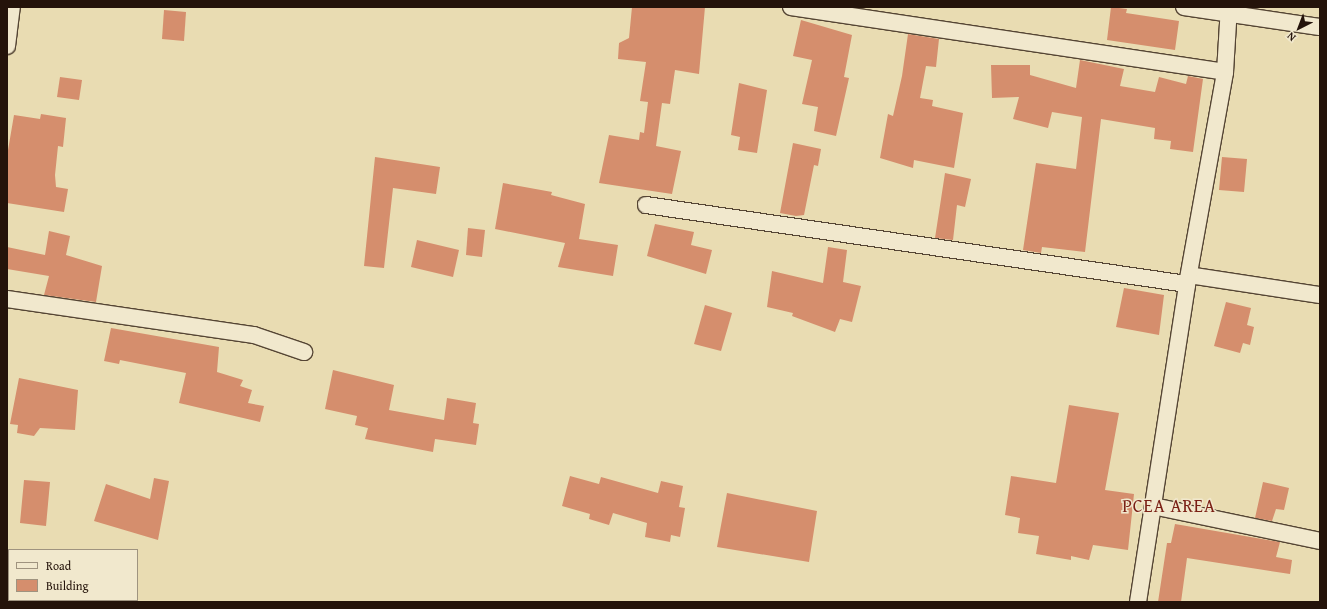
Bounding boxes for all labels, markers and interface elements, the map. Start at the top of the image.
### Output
north arrow [1279,8,1319,48]
text: N [1283,29,1299,45]
district label: PCEA AREA [1122,495,1216,517]
legend [8,549,138,601]
text: Road [46,557,71,574]
text: Building [46,577,89,594]

